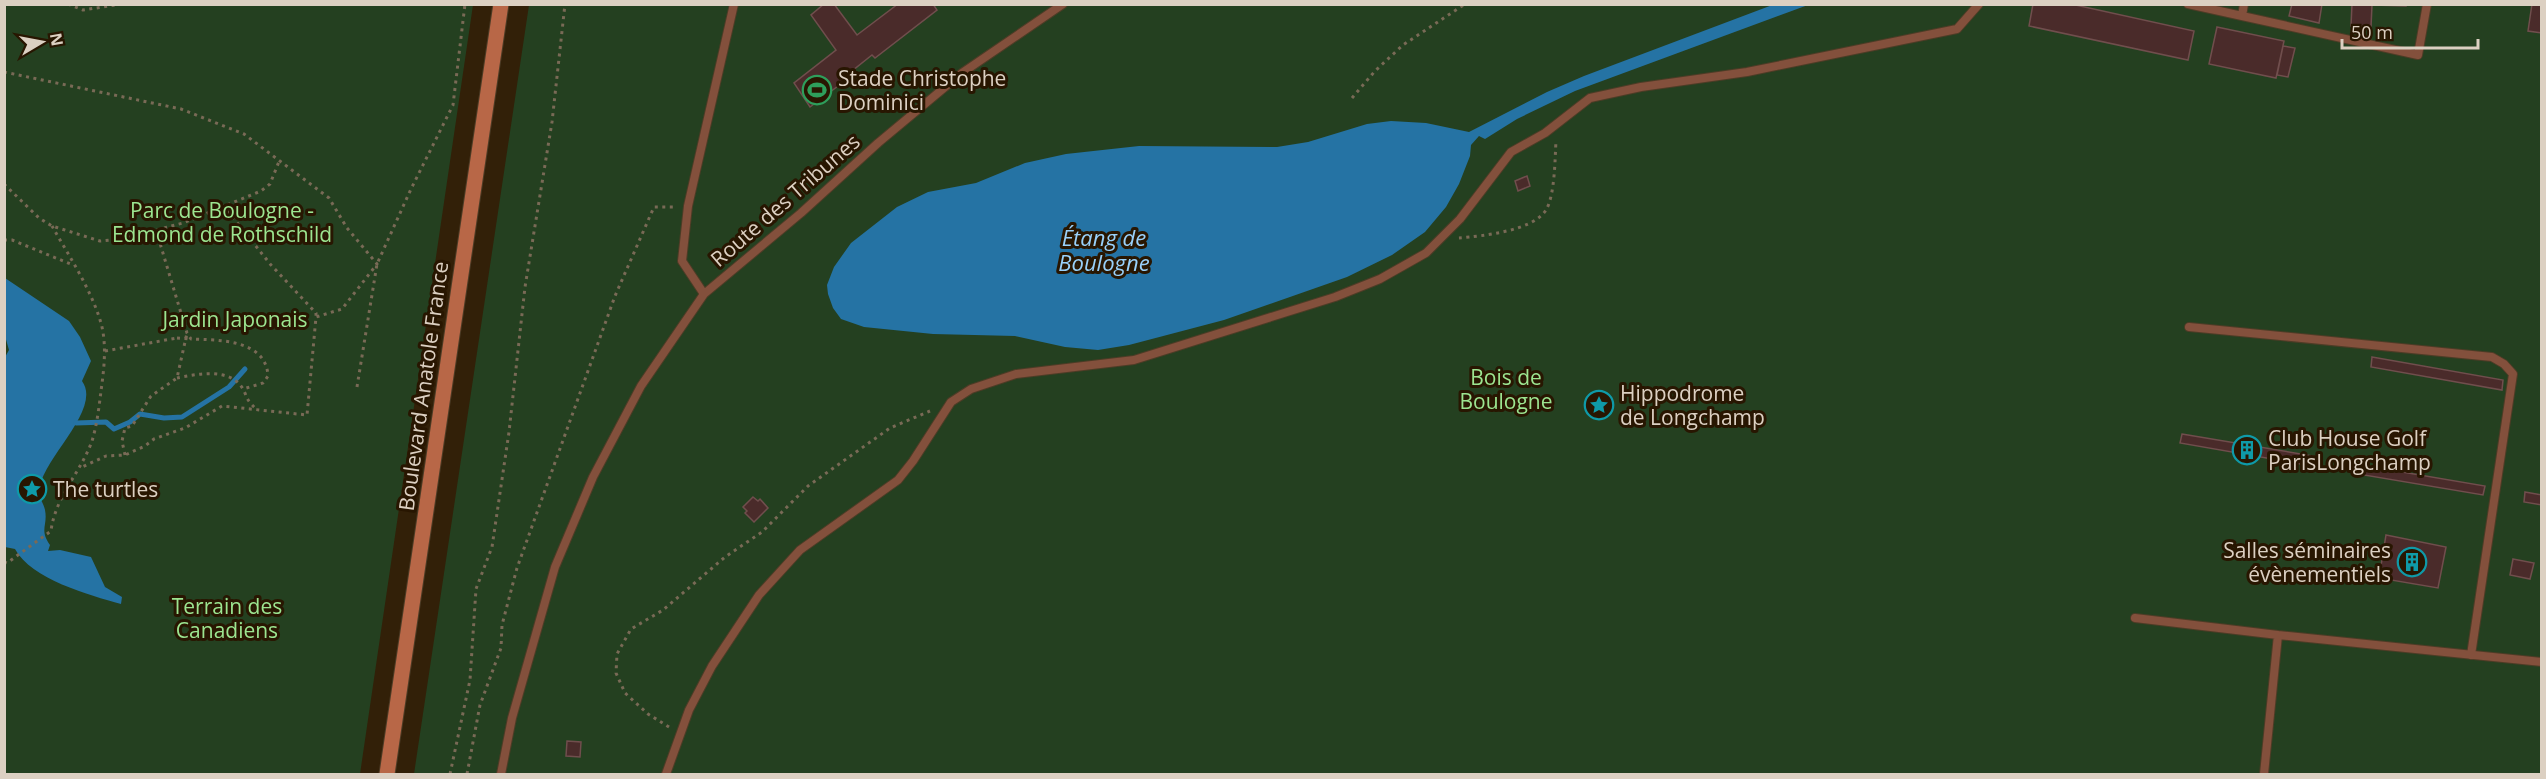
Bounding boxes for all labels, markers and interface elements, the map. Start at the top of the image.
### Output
north arrow [12,12,72,72]
scale bar [2342,12,2478,50]
text: 50 m [2351,20,2393,44]
text: N [45,31,69,48]
place label: Stade Christophe Dominici [838,64,1006,116]
sports icon: Stade Christophe Dominici [801,74,833,106]
street label: Route des Tribunes [704,127,866,273]
park label: Parc de Boulogne - Edmond de Rothschild [112,196,332,248]
water label: Étang de Boulogne [1058,222,1150,277]
street label: Boulevard Anatole France [392,260,454,512]
park label: Jardin Japonais [160,305,308,333]
park label: Bois de Boulogne [1459,363,1553,415]
place label: Hippodrome de Longchamp [1620,379,1765,431]
place icon: Hippodrome de Longchamp [1583,389,1615,421]
place label: Club House Golf ParisLongchamp [2268,424,2431,476]
building icon: Club House Golf ParisLongchamp [2231,434,2263,466]
place icon: The turtles [16,473,48,505]
place label: The turtles [53,475,158,503]
place label: Salles séminaires évènementiels [2223,536,2391,588]
building icon: Salles séminaires évènementiels [2396,546,2428,578]
park label: Terrain des Canadiens [172,592,282,644]

